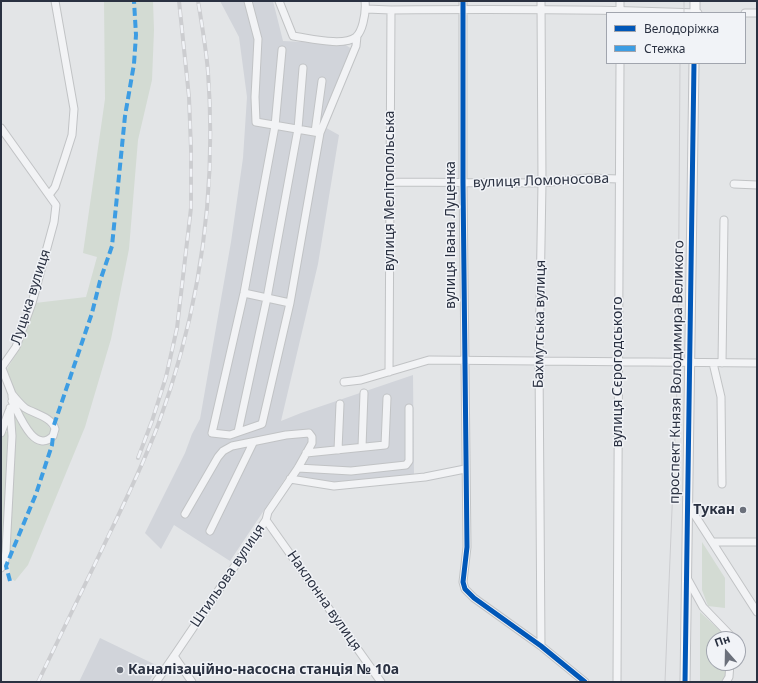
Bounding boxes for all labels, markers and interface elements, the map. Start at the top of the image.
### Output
legend [606,12,746,64]
text: Велодоріжка [644,20,719,37]
text: Стежка [644,40,685,57]
street label: вулиця Мелітопольська [382,111,398,271]
street label: вулиця Івана Луценка [443,161,459,309]
street label: вулиця Ломоносова [473,170,609,192]
street label: проспект Князя Володимира Великого [666,240,688,504]
street label: Луцька вулиця [8,247,54,347]
street label: Бахмутська вулиця [530,260,550,388]
street label: вулиця Сєрогодського [610,296,626,448]
place label: Тукан [693,502,735,518]
marker: Тукан [738,505,748,515]
street label: Штильова вулиця [187,521,269,631]
street label: Наклонна вулиця [283,548,365,654]
text: Пн [712,630,732,650]
north arrow [706,631,746,671]
place label: Каналізаційно-насосна станція № 10а [128,662,399,678]
marker: Каналізаційно-насосна станція № 10а [115,665,125,675]

